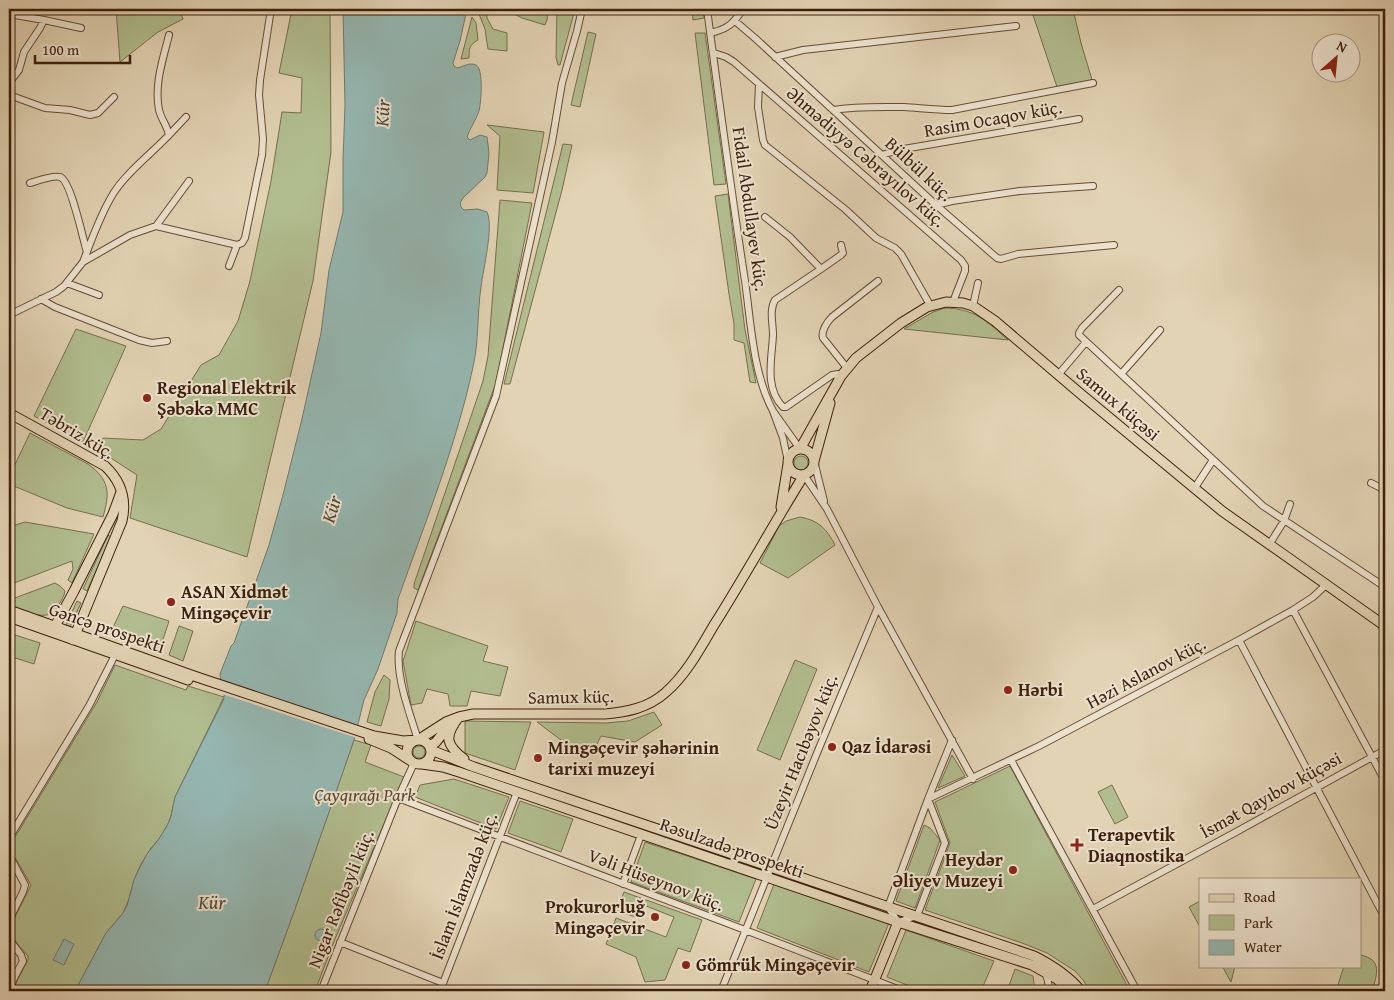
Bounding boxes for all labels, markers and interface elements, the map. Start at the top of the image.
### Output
scale bar [35,32,130,64]
north arrow [1312,32,1362,82]
text: N [1333,35,1351,58]
text: 100 m [42,39,80,60]
street label: Əhmədiyyə Cəbrayılov küç. [781,80,952,234]
street label: Rasim Ocaqov küç. [922,93,1064,144]
water label: Kür [367,98,397,128]
street label: Fidail Abdullayev küç. [726,125,775,293]
street label: Bülbül küç. [879,130,959,207]
street label: Samux küçəsi [1070,360,1166,447]
place label: Regional Elektrik Şəbəkə MMC [157,374,297,422]
marker: Regional Elektrik Şəbəkə MMC [141,392,153,404]
street label: Təbriz küç. [35,400,120,466]
water label: Kür [313,491,349,527]
place label: ASAN Xidmət Mingəçevir [181,578,288,626]
street label: Gəncə prospekti [45,595,169,660]
marker: ASAN Xidmət Mingəçevir [165,596,177,608]
street label: Həzi Aslanov küç. [1081,630,1210,715]
street label: Üzeyir Hacıbəyov küç. [757,670,844,834]
place label: Hərbi [1018,676,1064,703]
street label: Samux küç. [528,682,614,711]
marker: Hərbi [1002,684,1014,696]
place label: Qaz İdarəsi [842,733,932,760]
place label: Mingəçevir şəhərinin tarixi muzeyi [548,734,720,782]
marker: Qaz İdarəsi [826,741,838,753]
street label: İsmət Qayıbov küçəsi [1195,744,1346,845]
marker: Mingəçevir şəhərinin tarixi muzeyi [532,752,544,764]
park label: Çayqırağı Park [314,781,416,808]
street label: İslam İslamzadə küç. [423,808,504,963]
street label: Rəsulzadə prospekti [656,810,808,885]
place label: Terapevtik Diaqnostika [1088,821,1185,869]
street label: Nigar Rəfibəyli küç. [300,826,381,972]
marker: Terapevtik Diaqnostika [1070,838,1084,852]
street label: Vəli Hüseynov küç. [584,841,728,918]
place label: Heydər Əliyev Muzeyi [893,846,1004,894]
marker: Heydər Əliyev Muzeyi [1007,864,1019,876]
legend [1199,878,1362,968]
text: Road [1244,886,1275,907]
water label: Kür [197,888,227,916]
place label: Prokurorluğ Mingəçevir [545,893,646,941]
marker: Prokurorluğ Mingəçevir [649,911,661,923]
text: Park [1244,912,1273,933]
text: Water [1244,936,1282,957]
place label: Gömrük Mingəçevir [696,951,856,978]
marker: Gömrük Mingəçevir [680,959,692,971]

